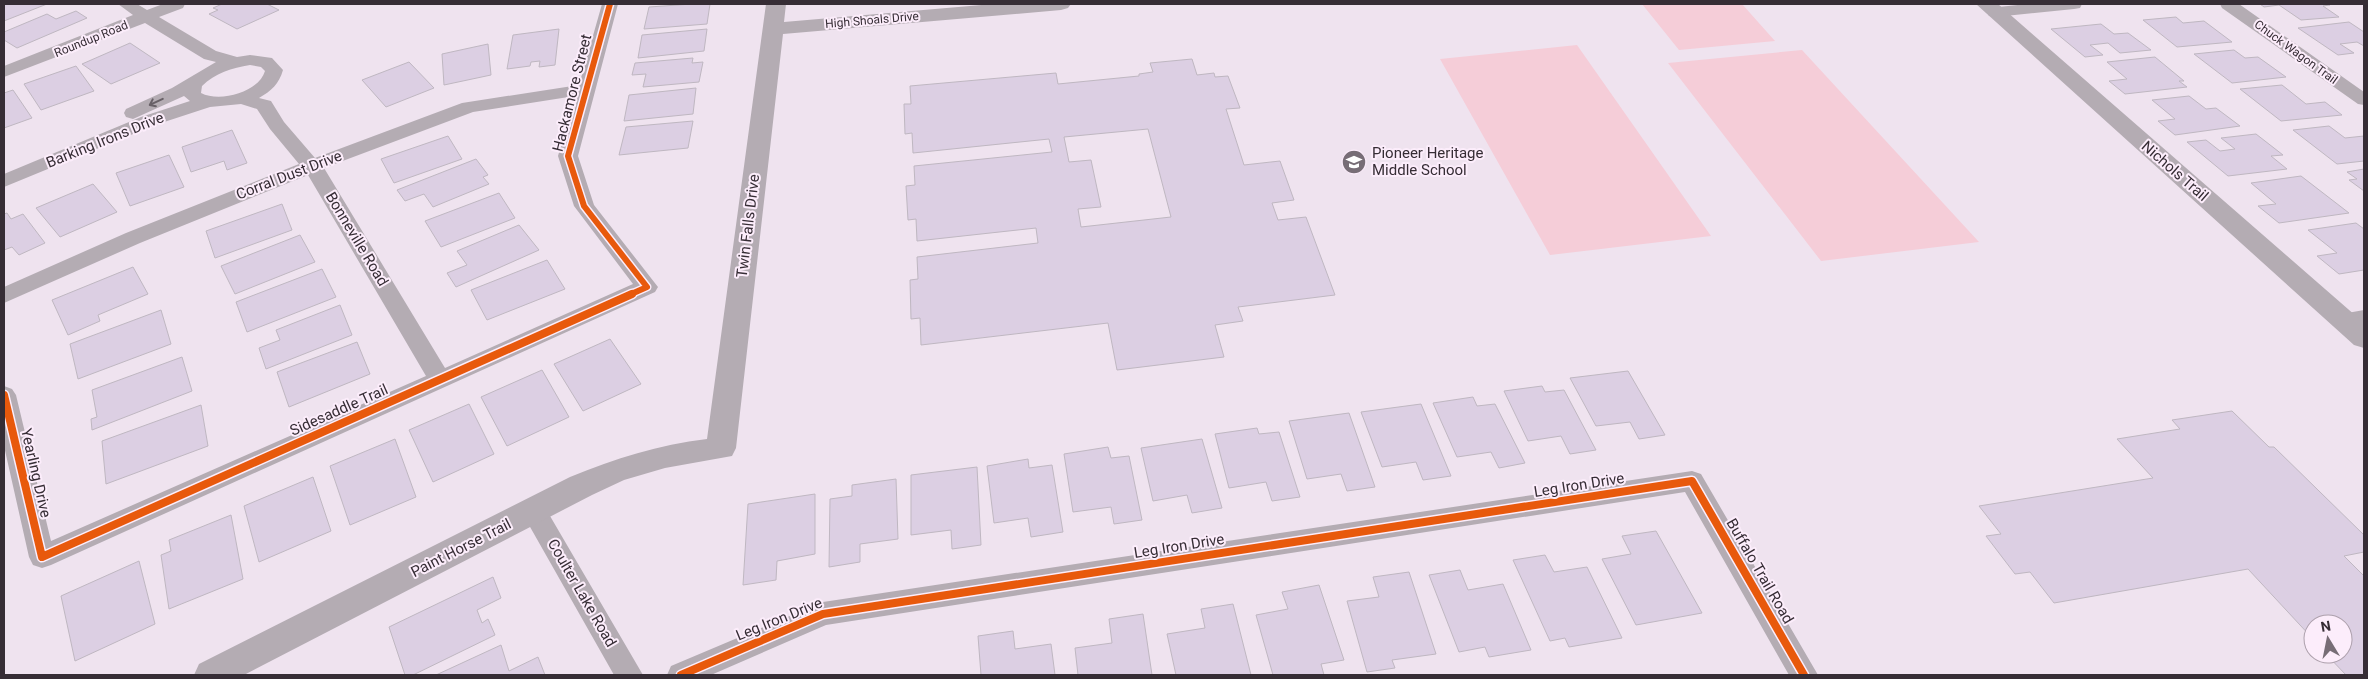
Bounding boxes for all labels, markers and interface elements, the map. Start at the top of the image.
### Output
street label: High Shoals Drive [825,9,919,31]
street label: Chuck Wagon Trail [2252,17,2340,87]
street label: Roundup Road [52,18,130,60]
street label: Hackamore Street [549,32,595,154]
one-way arrow [149,98,164,108]
street label: Barking Irons Drive [44,108,166,172]
street label: Nichols Trail [2138,137,2212,205]
place label: Pioneer Heritage Middle School [1372,144,1484,179]
street label: Corral Dust Drive [234,147,344,203]
school or university icon: Pioneer Heritage Middle School [1341,149,1367,175]
street label: Twin Falls Drive [733,173,763,279]
street label: Bonneville Road [322,189,392,289]
street label: Sidesaddle Trail [287,380,391,440]
street label: Yearling Drive [17,427,55,519]
street label: Leg Iron Drive [1532,469,1626,501]
street label: Paint Horse Trail [408,515,514,581]
street label: Buffalo Trail Road [1723,515,1797,627]
street label: Leg Iron Drive [1132,530,1226,562]
street label: Coulter Lake Road [544,536,620,650]
street label: Leg Iron Drive [733,594,825,644]
north arrow [2303,614,2353,664]
text: N [2319,617,2332,635]

